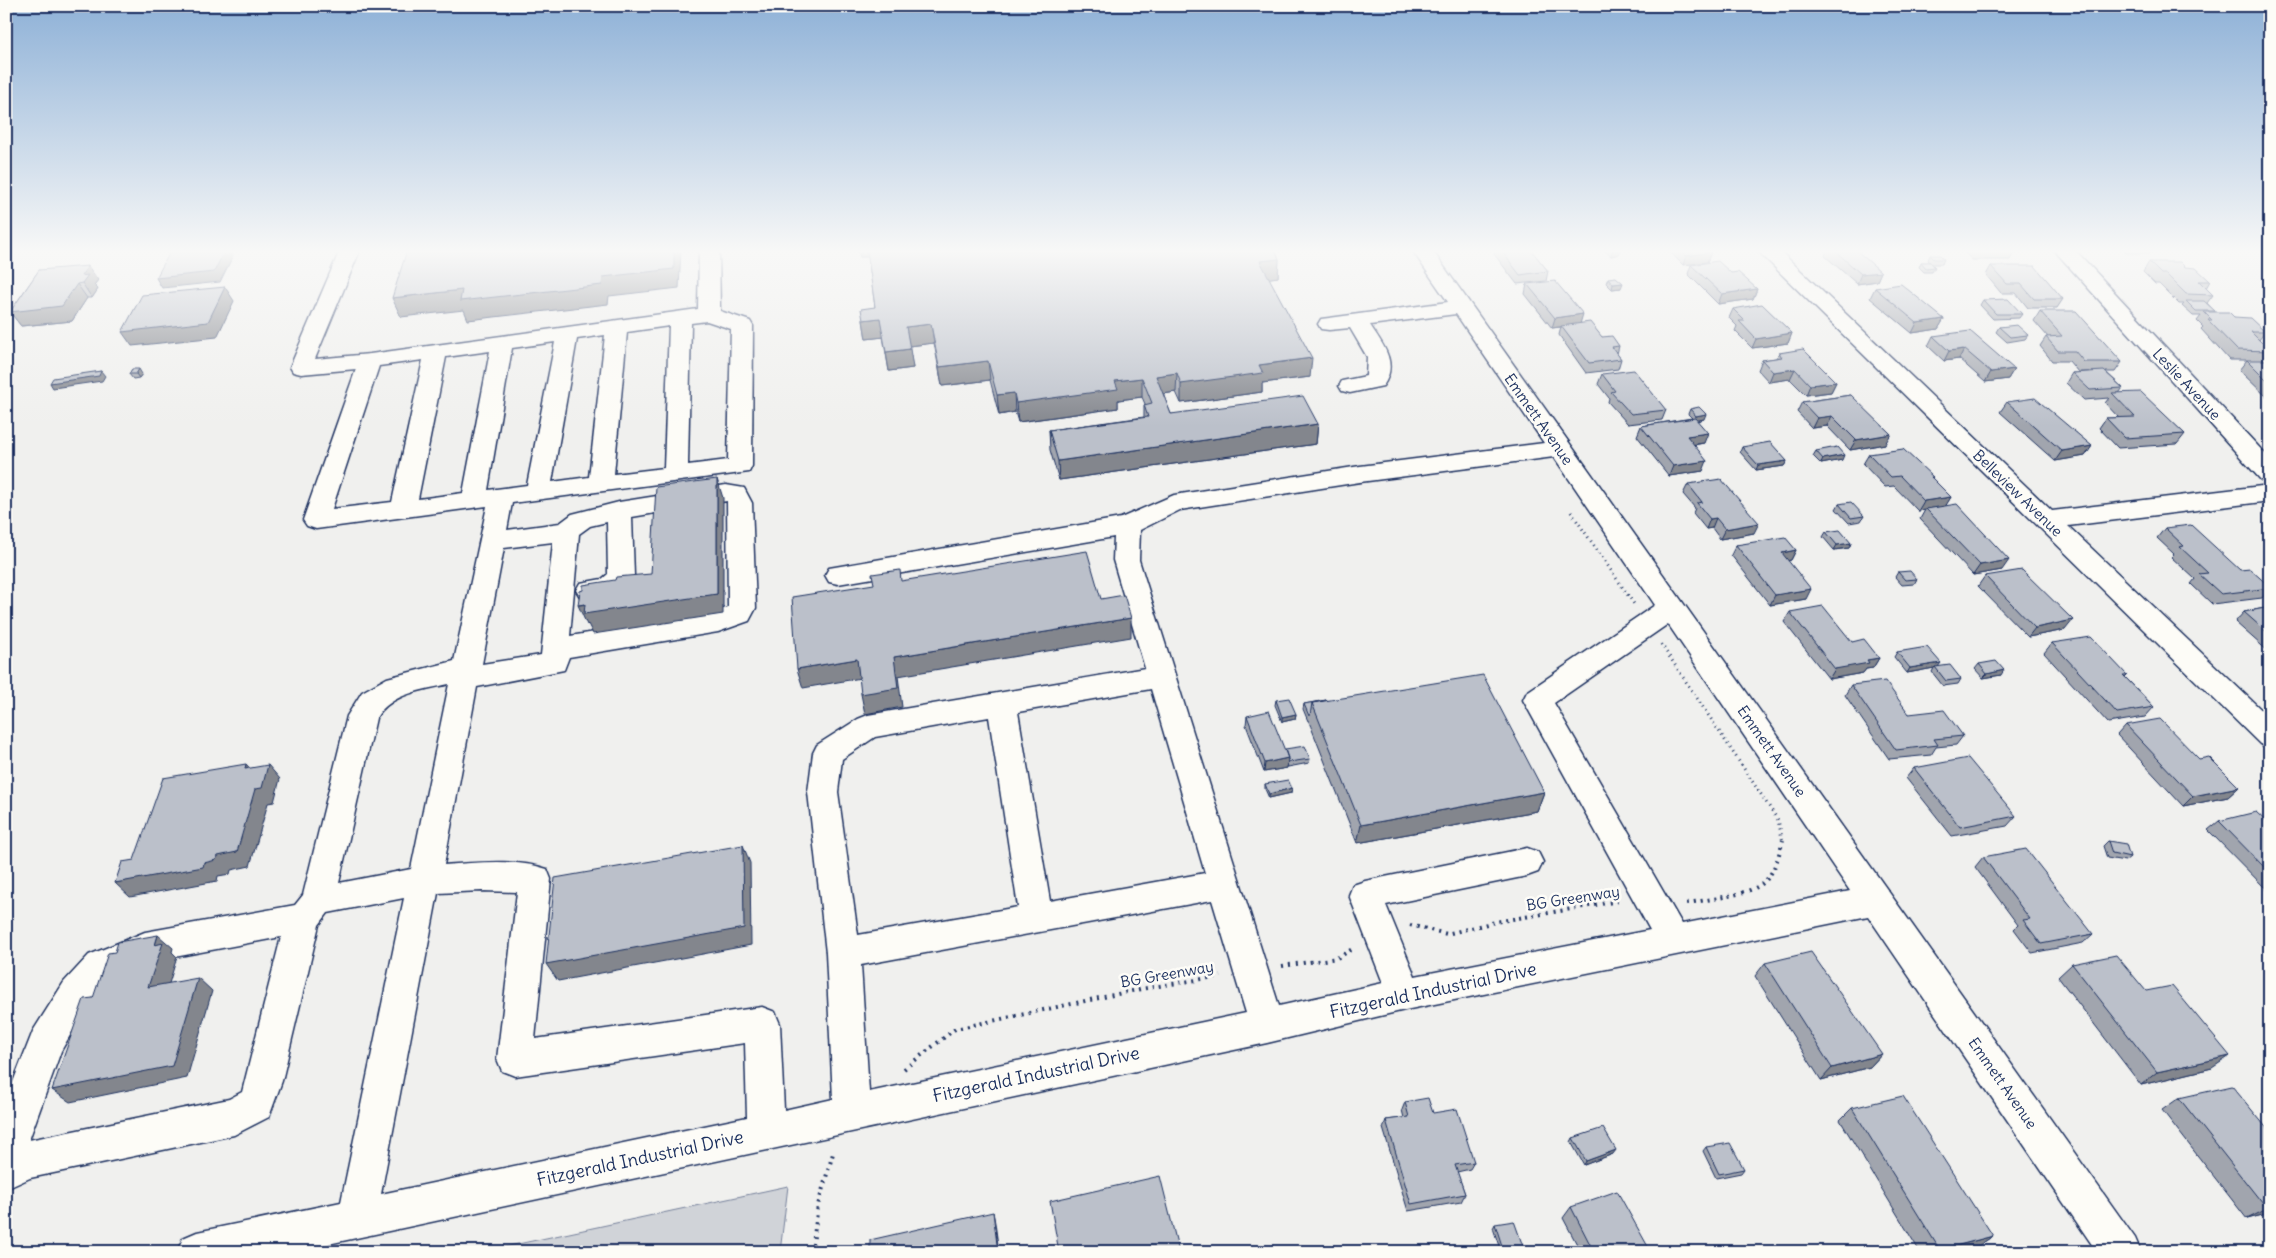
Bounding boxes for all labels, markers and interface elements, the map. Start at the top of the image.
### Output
street label: Leslie Avenue [2149,344,2225,424]
street label: Emmett Avenue [1501,370,1577,468]
street label: Belleview Avenue [1969,446,2067,540]
street label: Emmett Avenue [1734,702,1810,800]
street label: BG Greenway [1525,881,1621,915]
street label: BG Greenway [1119,956,1215,992]
street label: Fitzgerald Industrial Drive [1327,957,1539,1023]
street label: Emmett Avenue [1965,1034,2041,1132]
street label: Fitzgerald Industrial Drive [930,1041,1142,1107]
street label: Fitzgerald Industrial Drive [534,1125,746,1191]

